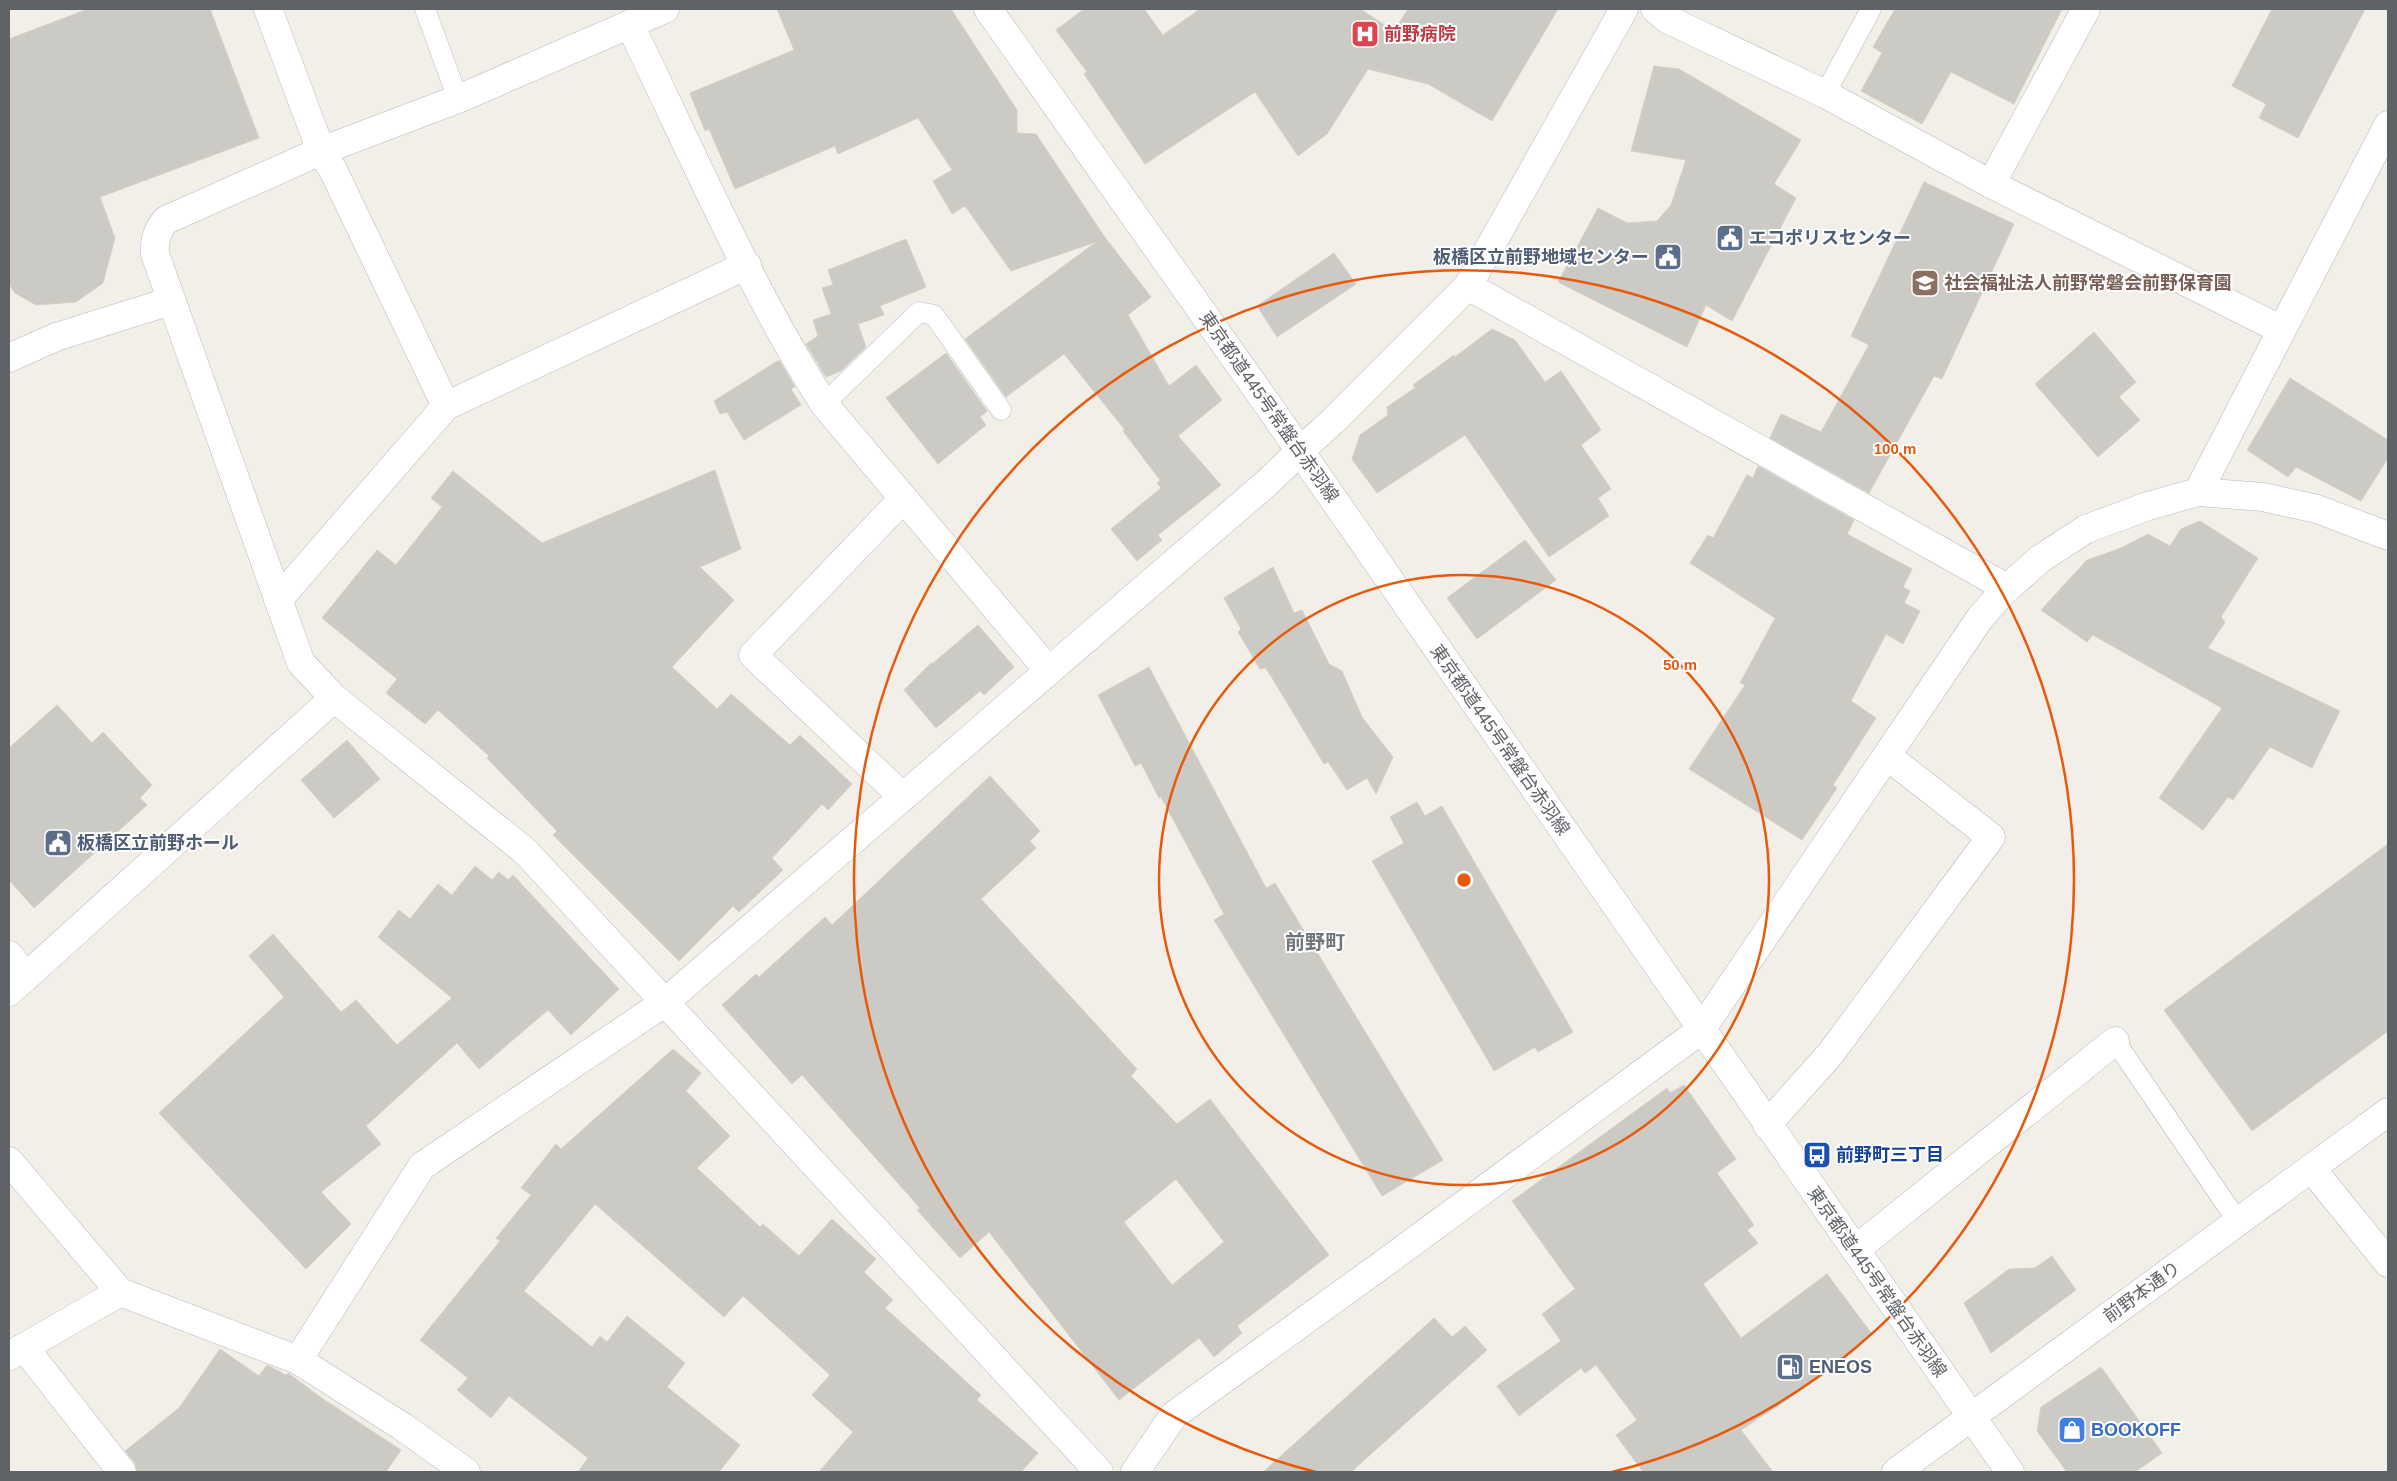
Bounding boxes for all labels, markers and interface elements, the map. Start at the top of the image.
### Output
hospital icon: 前野病院 [1350,19,1380,49]
place label: 前野病院 [1384,24,1456,44]
public building icon: エコポリスセンター [1715,223,1745,253]
place label: エコポリスセンター [1749,228,1911,248]
public building icon: 板橋区立前野地域センター [1653,242,1683,272]
place label: 板橋区立前野地域センター [1433,247,1649,267]
school or university icon: 社会福祉法人前野常磐会前野保育園 [1910,268,1940,298]
place label: 社会福祉法人前野常磐会前野保育園 [1944,273,2232,293]
street label: 東京都道445号常盤台赤羽線 [1195,308,1343,506]
text: 100 m [1874,440,1916,457]
street label: 東京都道445号常盤台赤羽線 [1426,641,1574,839]
text: 50 m [1663,656,1697,673]
public building icon: 板橋区立前野ホール [43,828,73,858]
place label: 板橋区立前野ホール [77,833,239,853]
centre of rings [1455,871,1473,889]
district label: 前野町 [1285,931,1345,953]
bus stop icon: 前野町三丁目 [1802,1140,1832,1170]
place label: 前野町三丁目 [1836,1145,1944,1165]
street label: 東京都道445号常盤台赤羽線 [1803,1183,1951,1381]
street label: 前野本通り [2100,1257,2184,1327]
fuel station icon: ENEOS [1775,1352,1805,1382]
place label: ENEOS [1809,1357,1872,1377]
shop icon: BOOKOFF [2057,1415,2087,1445]
place label: BOOKOFF [2091,1420,2181,1440]

